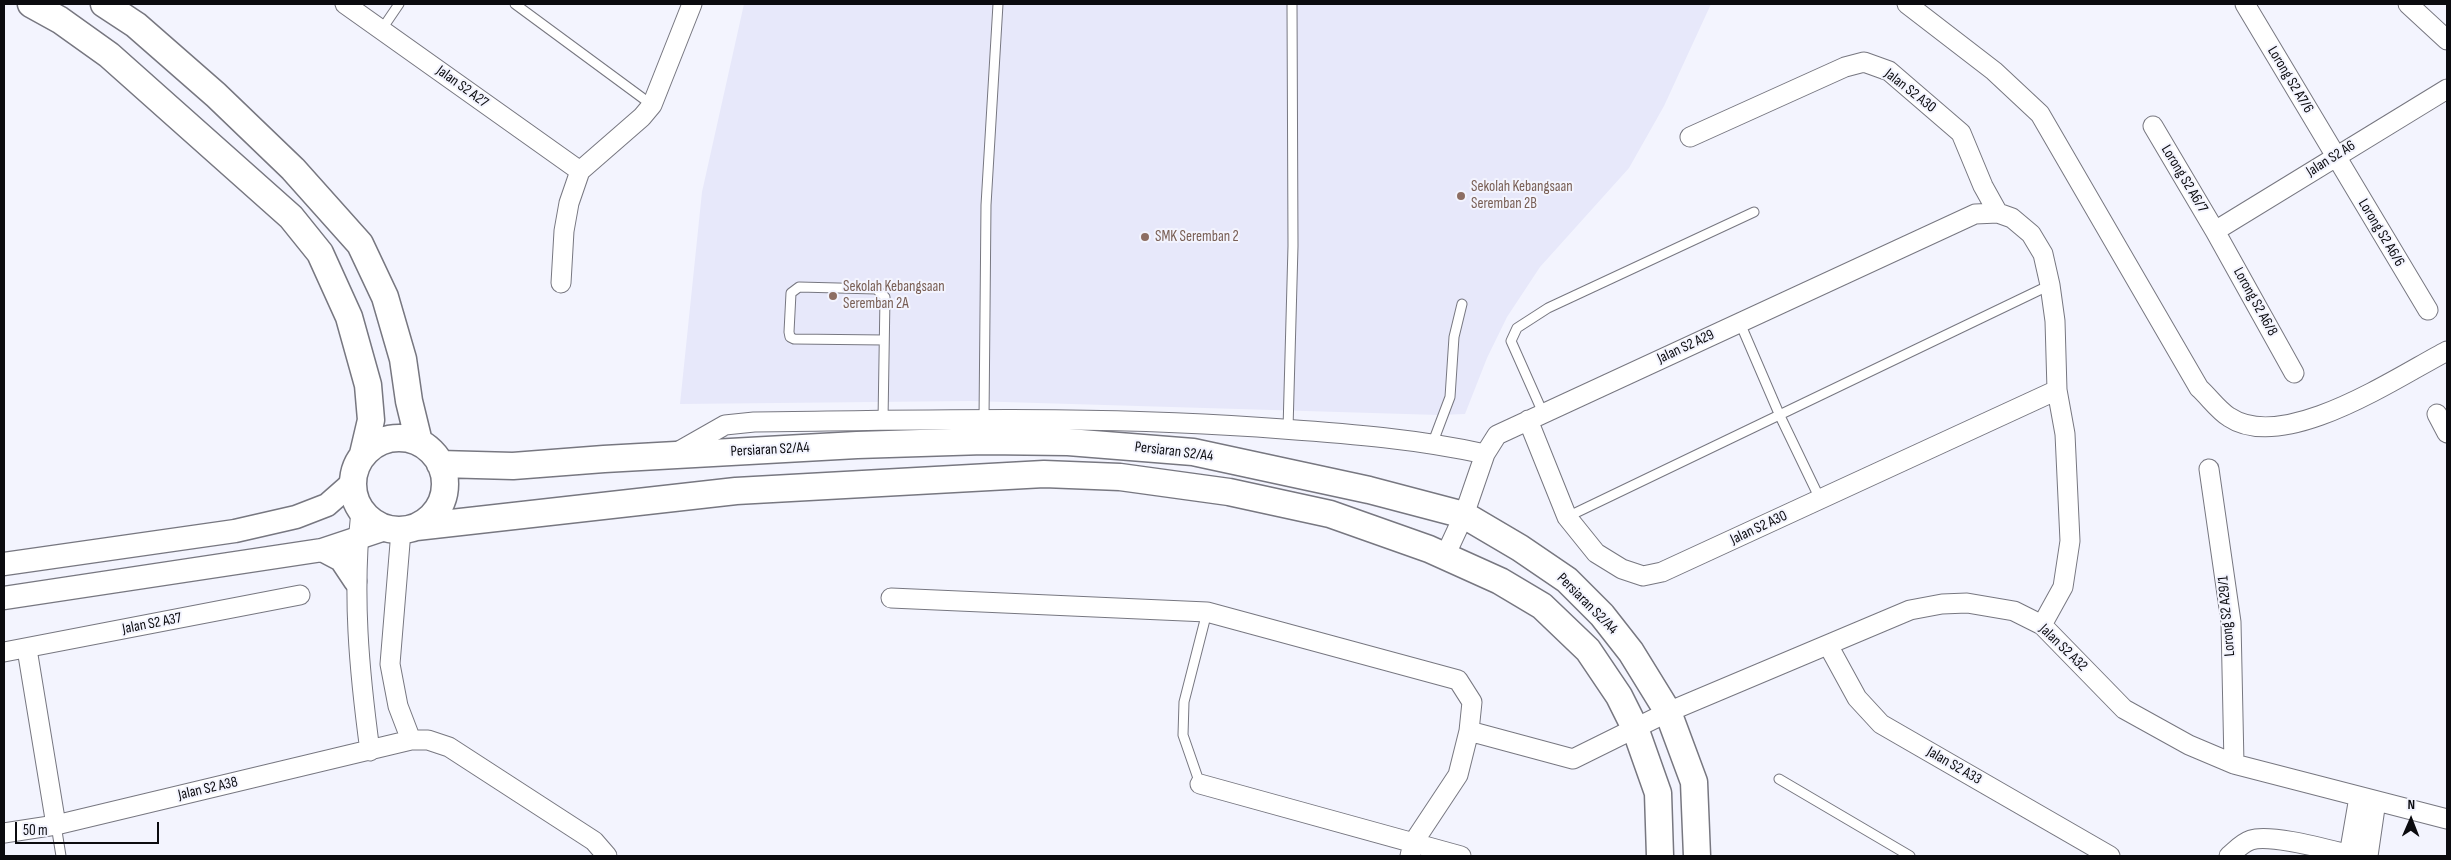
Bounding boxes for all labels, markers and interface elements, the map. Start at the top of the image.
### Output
street label: Lorong S2 A7/6 [2263,43,2317,117]
street label: Jalan S2 A27 [432,62,492,112]
street label: Jalan S2 A30 [1881,65,1939,117]
street label: Jalan S2 A6 [2303,137,2359,181]
street label: Lorong S2 A6/7 [2157,142,2211,216]
place label: Sekolah Kebangsaan Seremban 2B [1471,178,1573,213]
marker: Sekolah Kebangsaan Seremban 2B [1455,190,1467,202]
street label: Lorong S2 A6/6 [2354,196,2408,270]
place label: SMK Seremban 2 [1155,228,1239,246]
marker: SMK Seremban 2 [1139,231,1151,243]
street label: Lorong S2 A6/8 [2229,265,2281,339]
place label: Sekolah Kebangsaan Seremban 2A [843,278,945,313]
marker: Sekolah Kebangsaan Seremban 2A [827,290,839,302]
street label: Jalan S2 A29 [1655,326,1717,368]
street label: Persiaran S2/A4 [1134,438,1214,466]
street label: Persiaran S2/A4 [730,439,810,461]
street label: Jalan S2 A30 [1728,507,1790,549]
street label: Persiaran S2/A4 [1553,570,1621,638]
street label: Lorong S2 A29/1 [2215,575,2239,657]
street label: Jalan S2 A37 [121,609,183,639]
street label: Jalan S2 A32 [2035,621,2091,675]
street label: Jalan S2 A33 [1923,743,1985,789]
street label: Jalan S2 A38 [176,773,240,805]
north arrow [2386,795,2436,845]
text: N [2407,796,2415,813]
scale bar [18,812,161,844]
text: 50 m [23,821,48,840]

